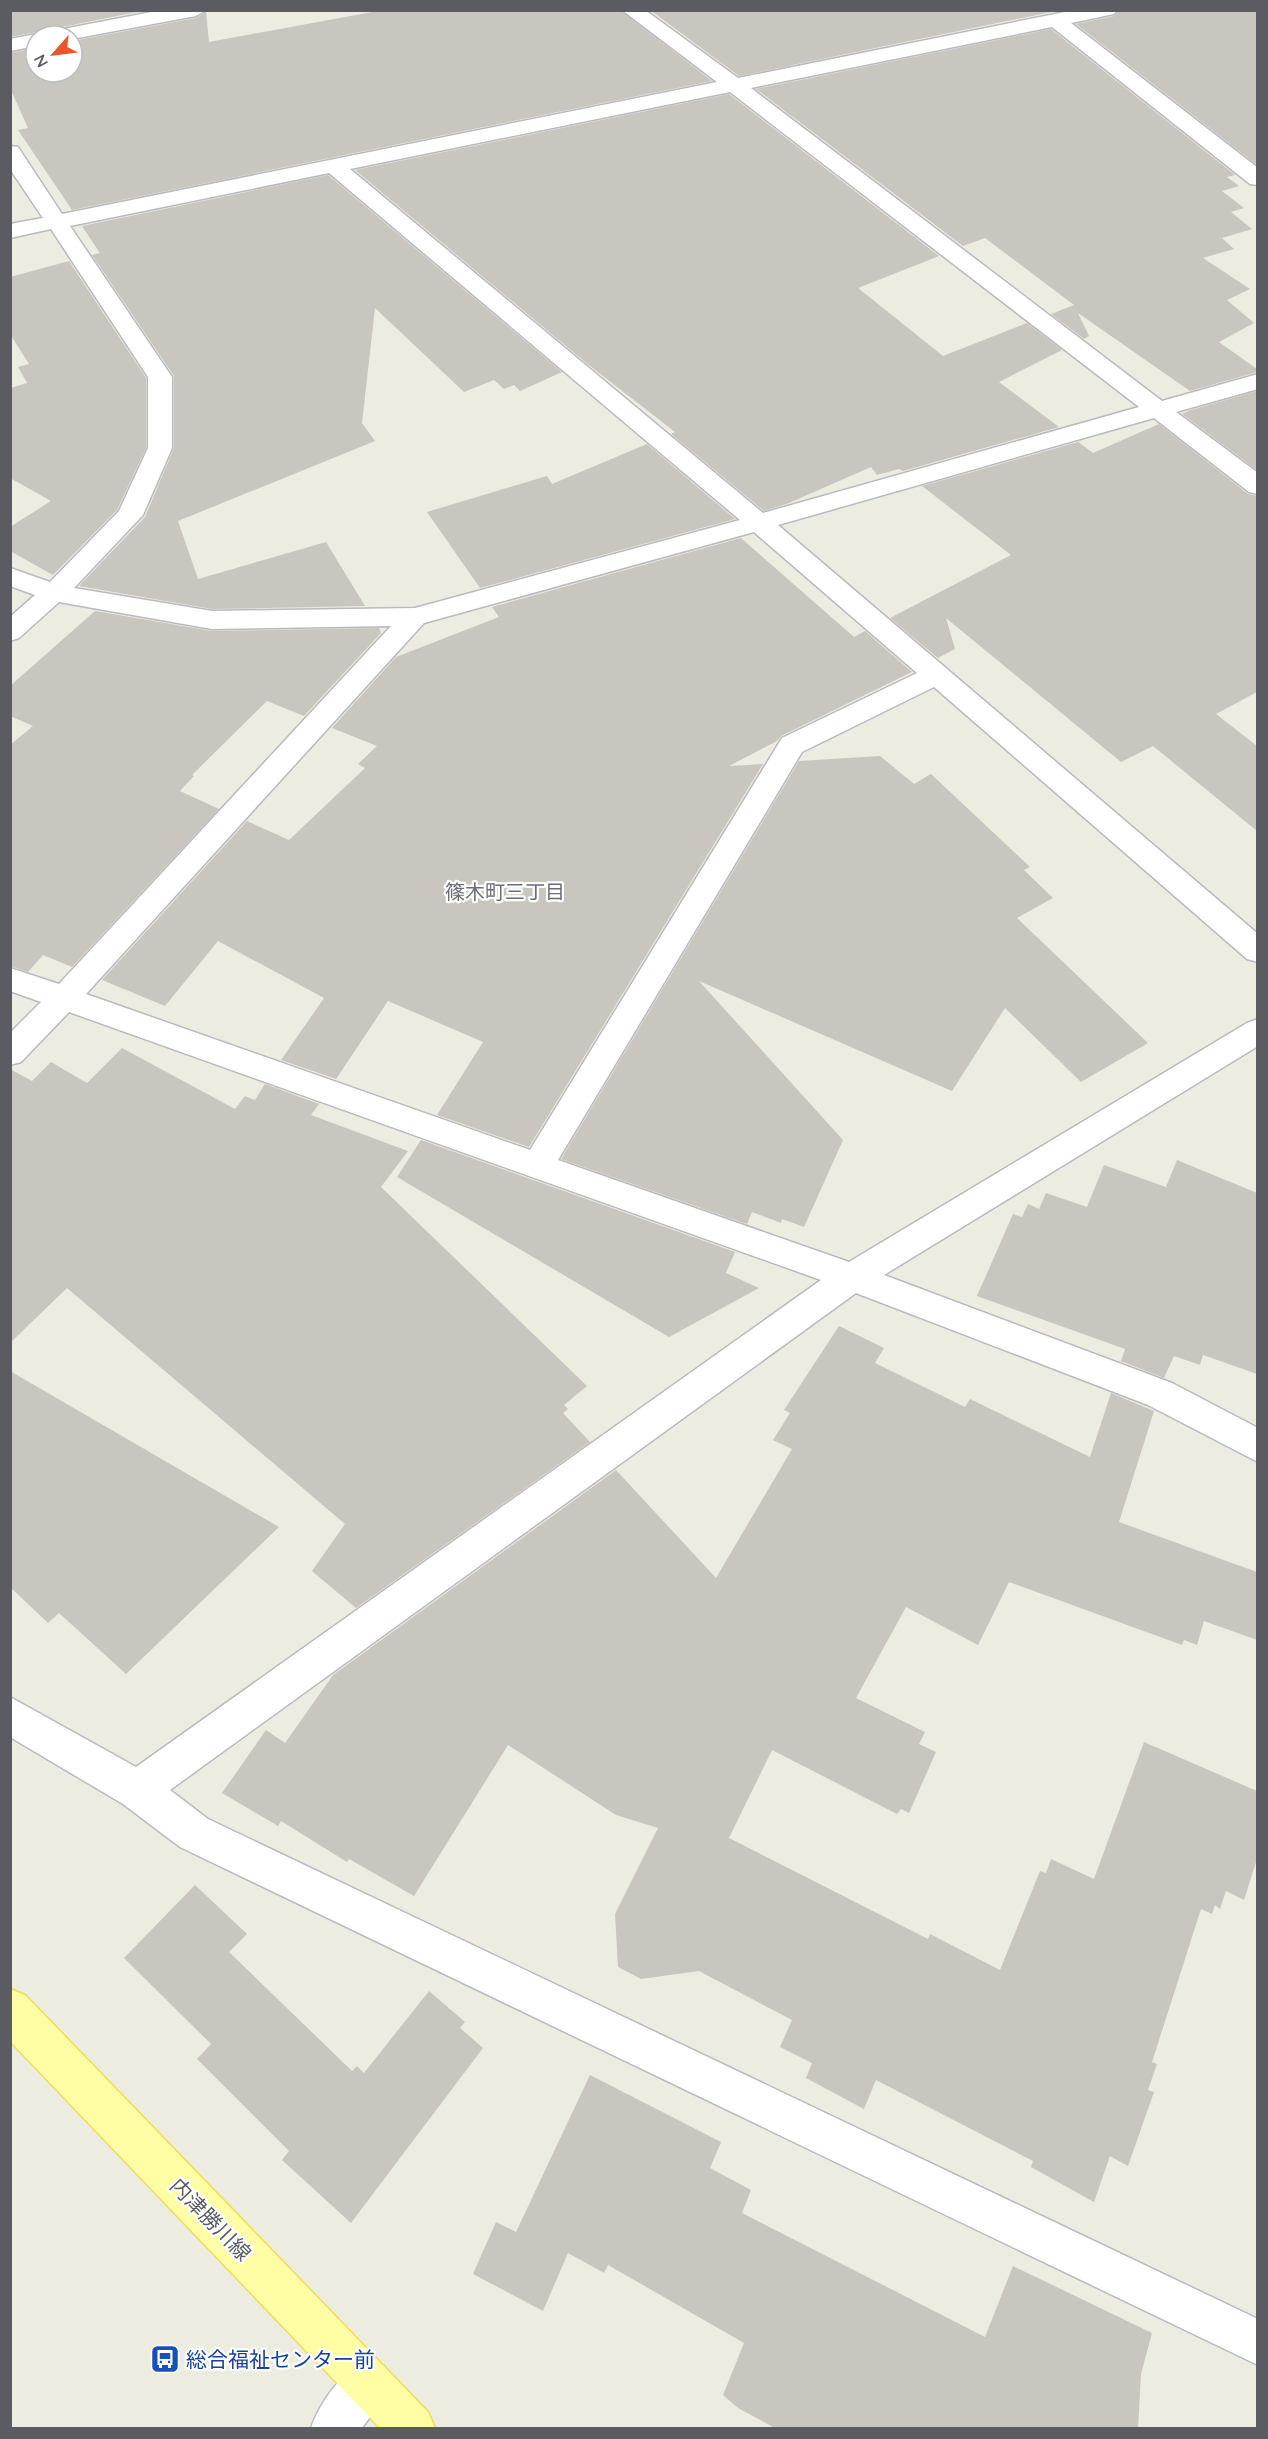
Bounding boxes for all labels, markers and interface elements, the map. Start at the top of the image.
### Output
north arrow [24,24,84,84]
text: N [29,51,52,71]
district label: 篠木町三丁目 [445,879,565,904]
street label: 内津勝川線 [165,2172,257,2266]
bus stop icon: 総合福祉センター前 [149,2343,181,2375]
place label: 総合福祉センター前 [186,2346,375,2372]

